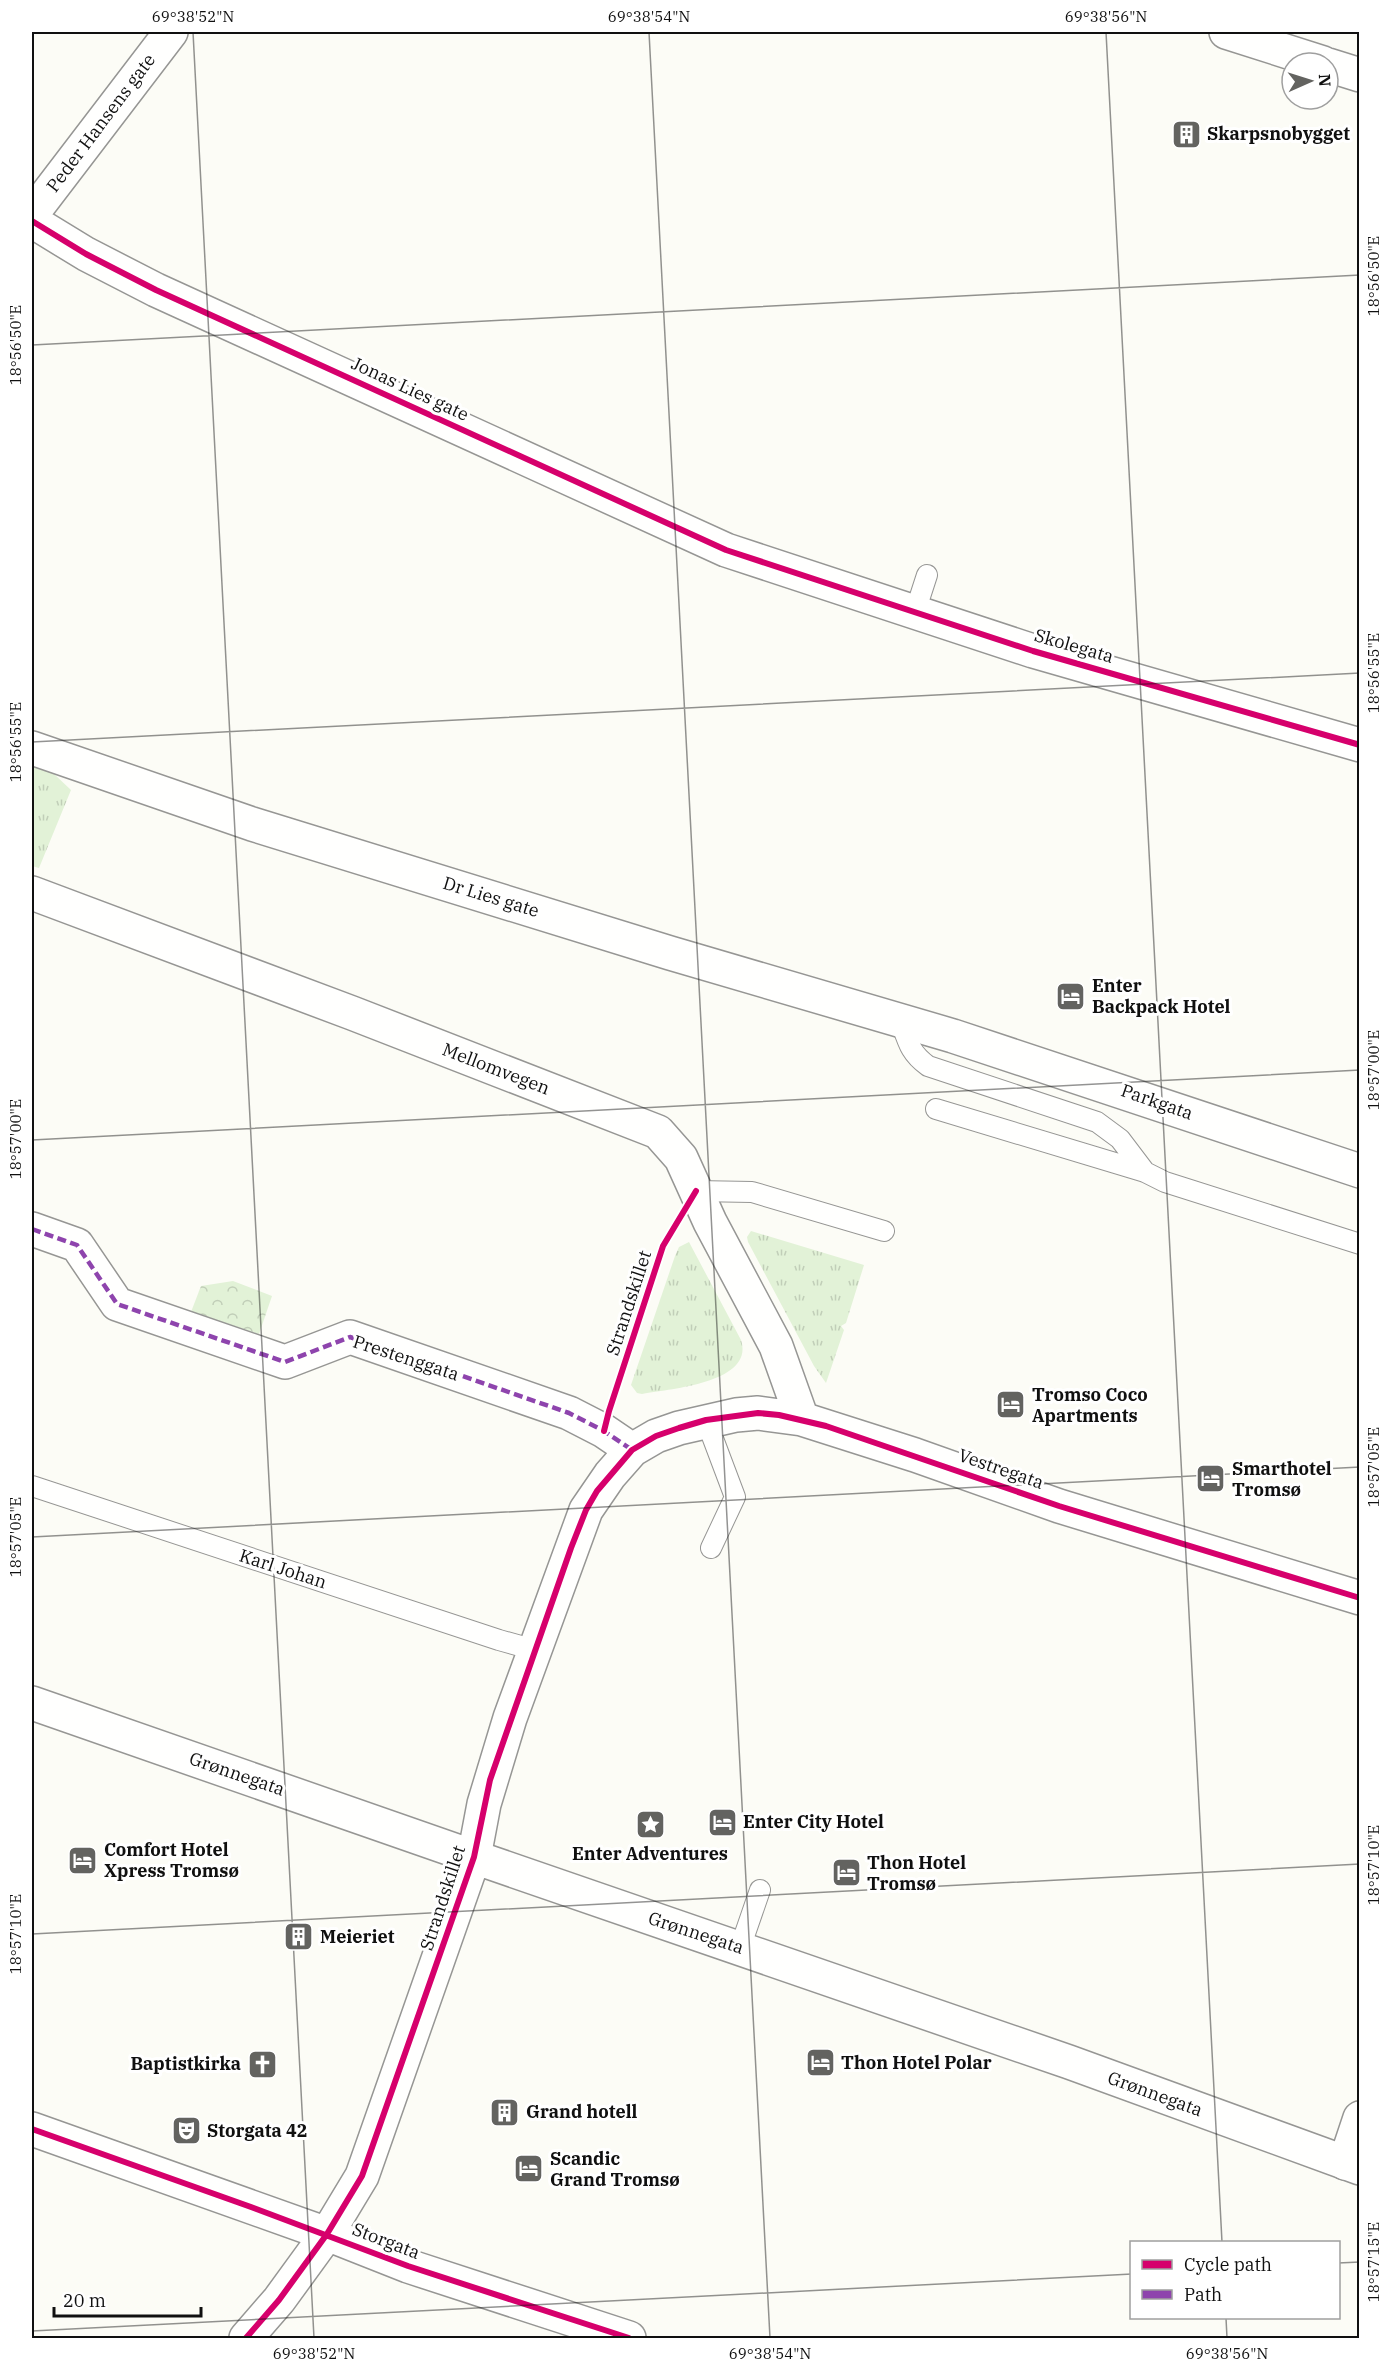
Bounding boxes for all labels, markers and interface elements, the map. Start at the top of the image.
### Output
text: 69°38'52"N [152,7,234,26]
text: 69°38'54"N [608,7,690,26]
text: 69°38'56"N [1065,7,1147,26]
street label: Peder Hansens gate [41,49,160,196]
north arrow [1280,51,1340,111]
text: N [1315,73,1335,87]
building icon: Skarpsnobygget [1170,118,1202,150]
place label: Skarpsnobygget [1207,122,1350,145]
text: 18°56'50"E [1364,236,1383,316]
text: 18°56'50"E [6,305,25,385]
street label: Jonas Lies gate [348,351,473,426]
street label: Skolegata [1032,623,1117,668]
text: 18°56'55"E [1364,633,1383,713]
text: 18°56'55"E [6,702,25,782]
street label: Dr Lies gate [440,871,542,922]
place label: Enter Backpack Hotel [1092,974,1231,1018]
hotel icon: Enter Backpack Hotel [1055,980,1087,1012]
text: 18°57'00"E [1364,1030,1383,1110]
street label: Mellomvegen [439,1038,553,1100]
street label: Parkgata [1118,1078,1196,1125]
text: 18°57'00"E [6,1099,25,1179]
street label: Strandskillet [601,1247,656,1358]
street label: Prestenggata [350,1330,462,1386]
place label: Tromso Coco Apartments [1032,1383,1148,1427]
hotel icon: Tromso Coco Apartments [995,1389,1027,1421]
text: 18°57'05"E [1364,1427,1383,1507]
street label: Vestregata [955,1443,1047,1494]
place label: Smarthotel Tromsø [1232,1457,1332,1501]
hotel icon: Smarthotel Tromsø [1195,1463,1227,1495]
text: 18°57'05"E [6,1497,25,1577]
street label: Karl Johan [237,1544,330,1593]
street label: Grønnegata [186,1746,288,1801]
hotel icon: Enter City Hotel [706,1806,738,1838]
place icon: Enter Adventures [634,1809,666,1841]
place label: Enter City Hotel [743,1810,884,1833]
text: 18°57'10"E [1364,1825,1383,1905]
place label: Comfort Hotel Xpress Tromsø [104,1838,239,1882]
street label: Strandskillet [415,1842,470,1953]
place label: Enter Adventures [572,1842,728,1865]
hotel icon: Comfort Hotel Xpress Tromsø [67,1844,99,1876]
place label: Thon Hotel Tromsø [867,1851,966,1895]
hotel icon: Thon Hotel Tromsø [830,1857,862,1889]
text: 18°57'10"E [6,1894,25,1974]
street label: Grønnegata [645,1906,747,1959]
building icon: Meieriet [283,1921,315,1953]
place label: Meieriet [320,1925,395,1948]
hotel icon: Thon Hotel Polar [804,2047,836,2079]
church icon: Baptistkirka [246,2048,278,2080]
place label: Thon Hotel Polar [841,2051,992,2074]
place label: Baptistkirka [130,2052,241,2075]
street label: Grønnegata [1105,2066,1206,2121]
building icon: Grand hotell [489,2096,521,2128]
place label: Grand hotell [526,2100,638,2123]
theatre icon: Storgata 42 [170,2115,202,2147]
place label: Storgata 42 [207,2119,308,2142]
place label: Scandic Grand Tromsø [550,2147,680,2191]
hotel icon: Scandic Grand Tromsø [513,2153,545,2185]
street label: Storgata [349,2217,423,2264]
text: 18°57'15"E [1364,2222,1383,2302]
legend [1130,2241,1340,2319]
text: Cycle path [1184,2253,1272,2276]
scale bar [54,2280,201,2318]
text: Path [1184,2283,1222,2306]
text: 20 m [63,2289,106,2312]
text: 69°38'52"N [273,2344,355,2363]
text: 69°38'54"N [729,2344,811,2363]
text: 69°38'56"N [1186,2344,1268,2363]

